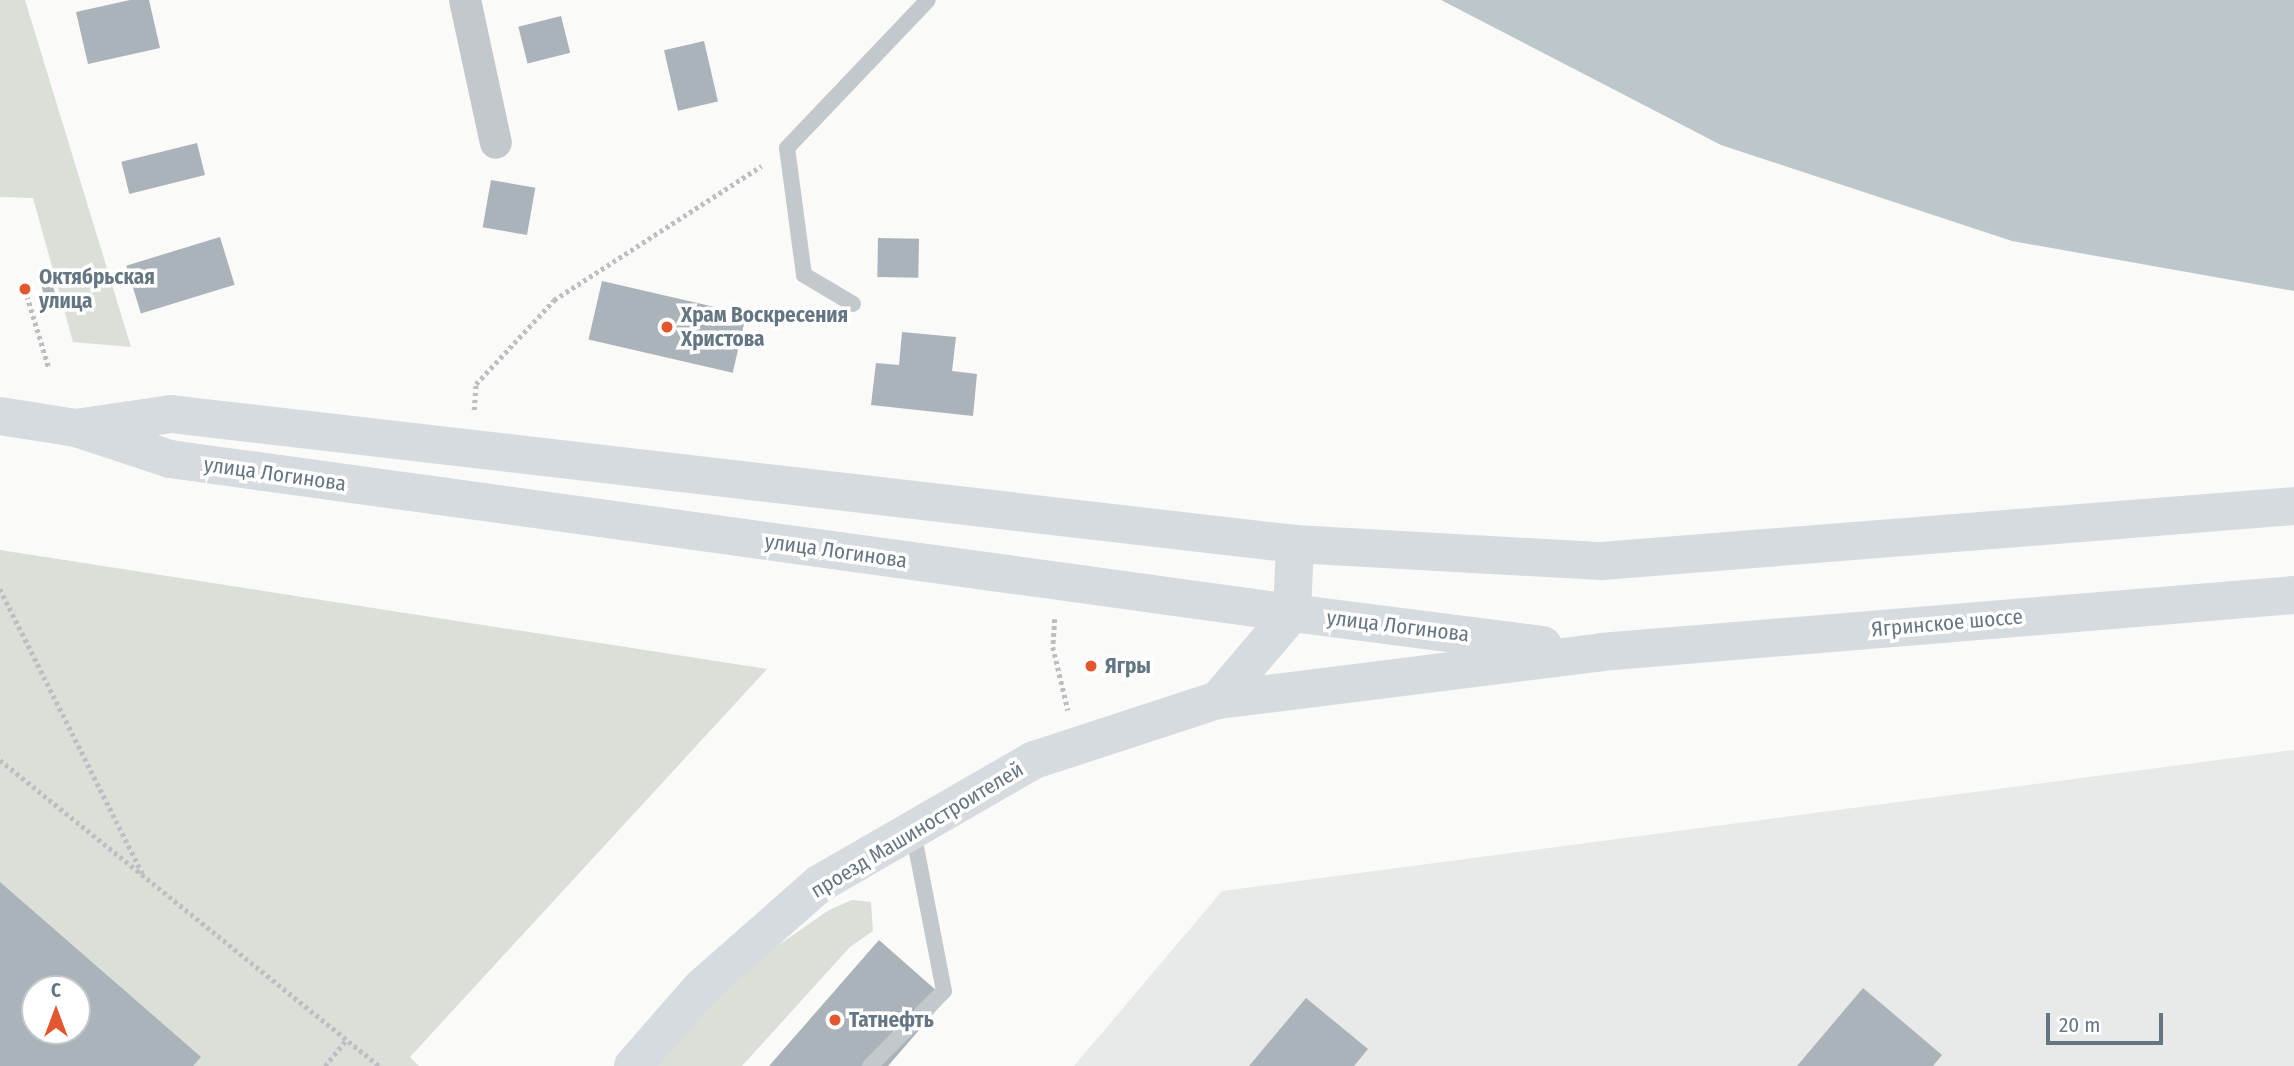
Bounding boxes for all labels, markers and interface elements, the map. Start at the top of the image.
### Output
place label: Октябрьская улица [39,264,155,314]
marker: Октябрьская улица [17,281,33,297]
place label: Храм Воскресения Христова [681,302,848,352]
marker: Храм Воскресения Христова [659,319,675,335]
street label: улица Логинова [202,452,348,496]
street label: улица Логинова [763,529,909,573]
street label: Ягринское шоссе [1870,604,2024,642]
street label: улица Логинова [1325,605,1471,647]
place label: Ягры [1105,653,1151,679]
marker: Ягры [1083,658,1099,674]
street label: проезд Машиностроителей [806,757,1028,903]
north arrow [21,975,91,1045]
text: С [51,979,61,1002]
scale bar [2049,1000,2166,1044]
place label: Татнефть [849,1007,934,1033]
marker: Татнефть [827,1012,843,1028]
text: 20 m [2059,1012,2100,1038]

